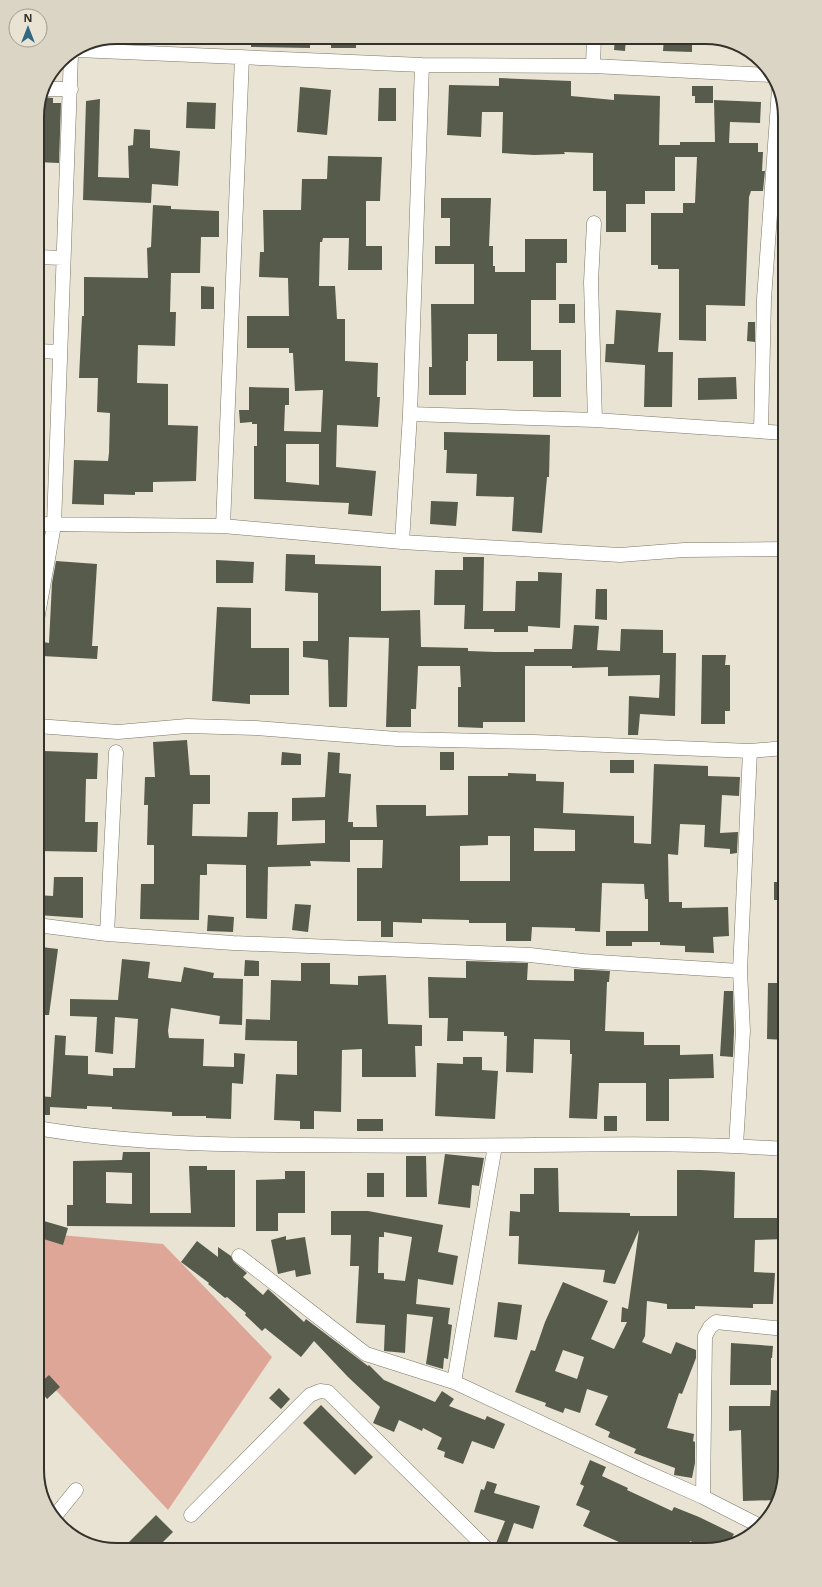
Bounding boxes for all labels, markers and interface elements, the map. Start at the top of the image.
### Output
north arrow [8,8,48,48]
text: N [24,10,32,25]

